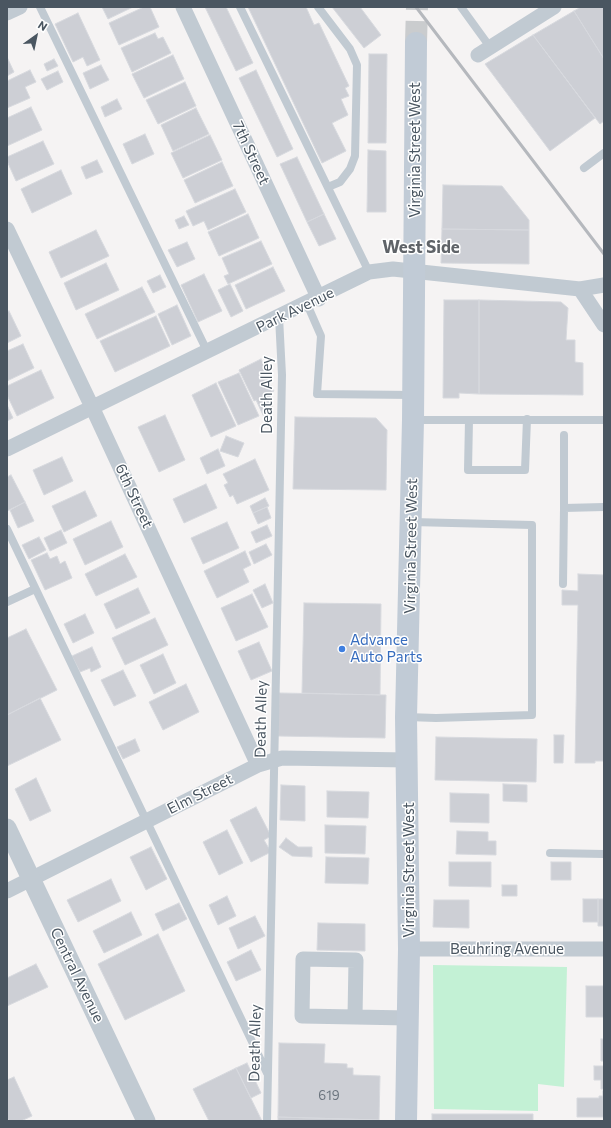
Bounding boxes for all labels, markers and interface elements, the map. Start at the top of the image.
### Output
north arrow [16,16,56,56]
text: N [36,18,50,33]
street label: Virginia Street West [406,82,424,218]
street label: 7th Street [228,118,274,188]
district label: West Side [382,237,460,257]
street label: Park Avenue [253,283,337,337]
street label: Death Alley [258,356,276,434]
street label: 6th Street [111,461,157,531]
street label: Virginia Street West [401,478,421,614]
place label: Advance Auto Parts [350,631,423,666]
marker: Advance Auto Parts [337,644,347,654]
street label: Death Alley [251,680,271,758]
street label: Elm Street [164,770,236,818]
street label: Virginia Street West [400,802,418,938]
street label: Central Avenue [46,925,108,1025]
street label: Beuhring Avenue [450,940,564,958]
street label: Death Alley [245,1004,265,1082]
house number: 619 [318,1088,340,1104]

